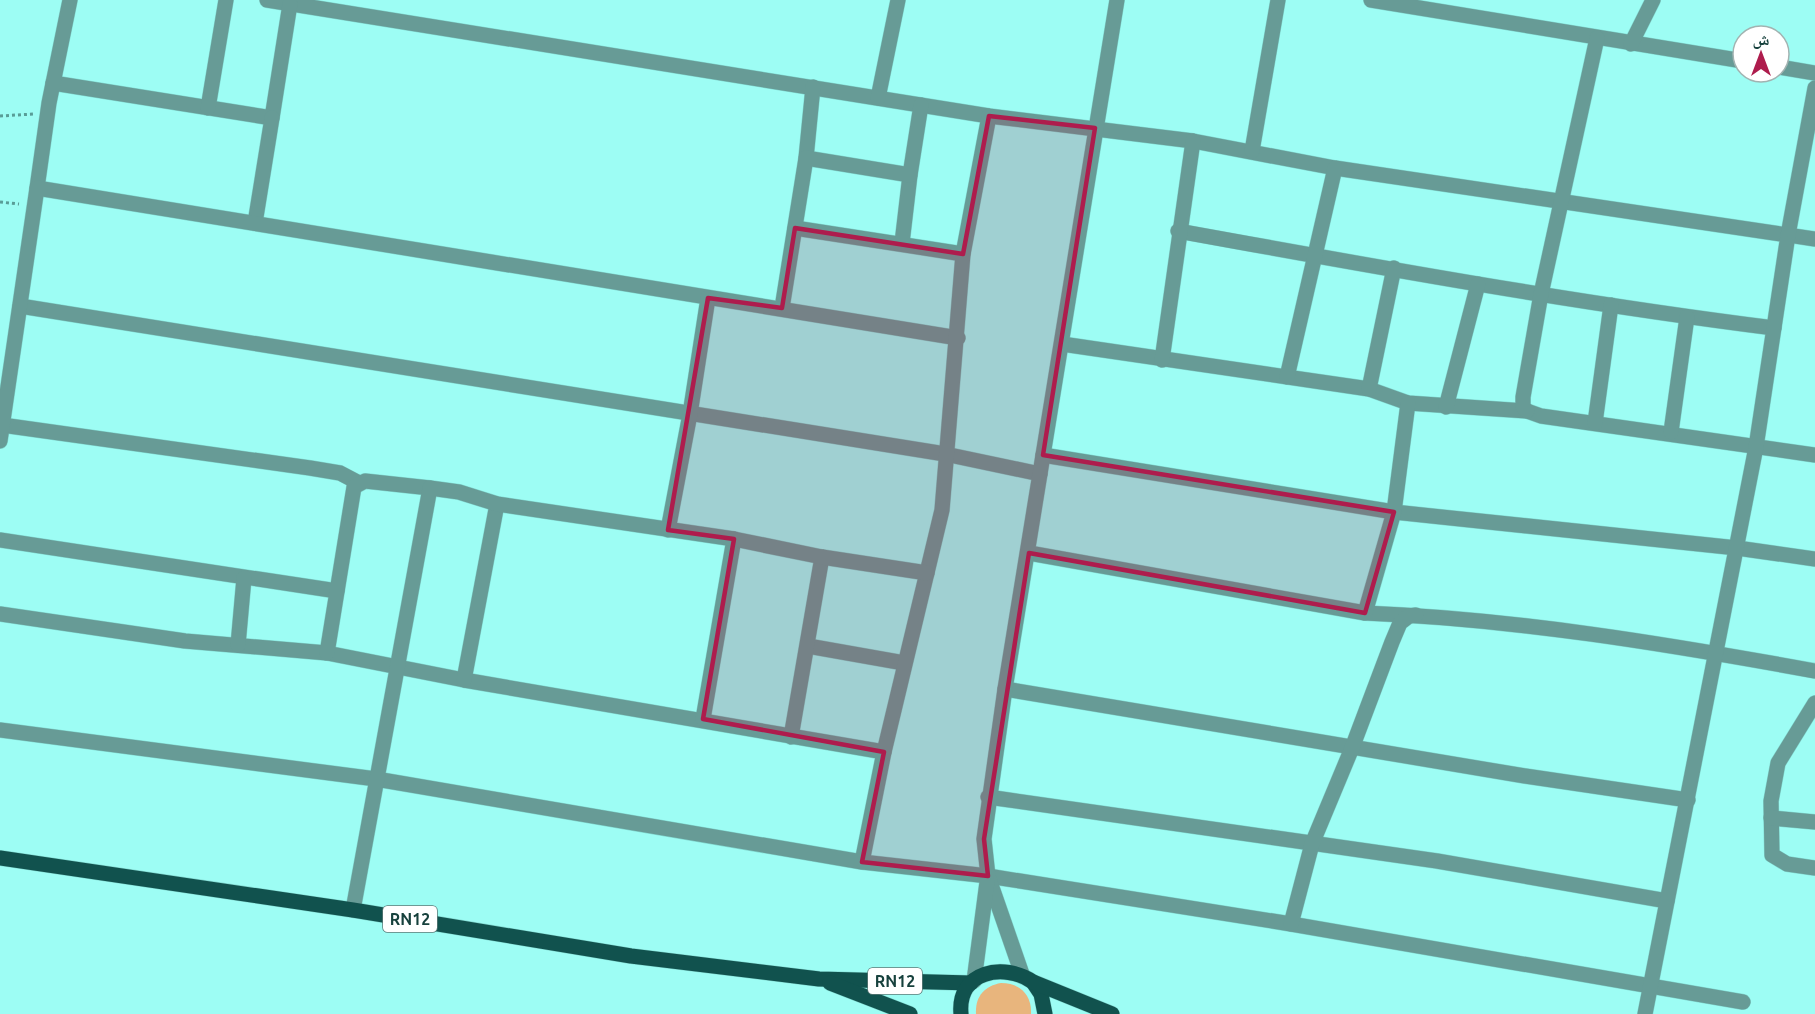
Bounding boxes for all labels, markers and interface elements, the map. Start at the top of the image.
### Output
north arrow [1731,24,1791,84]
text: ش [1753,30,1770,49]
road number: RN12 [383,906,437,932]
road number: RN12 [868,968,922,994]

